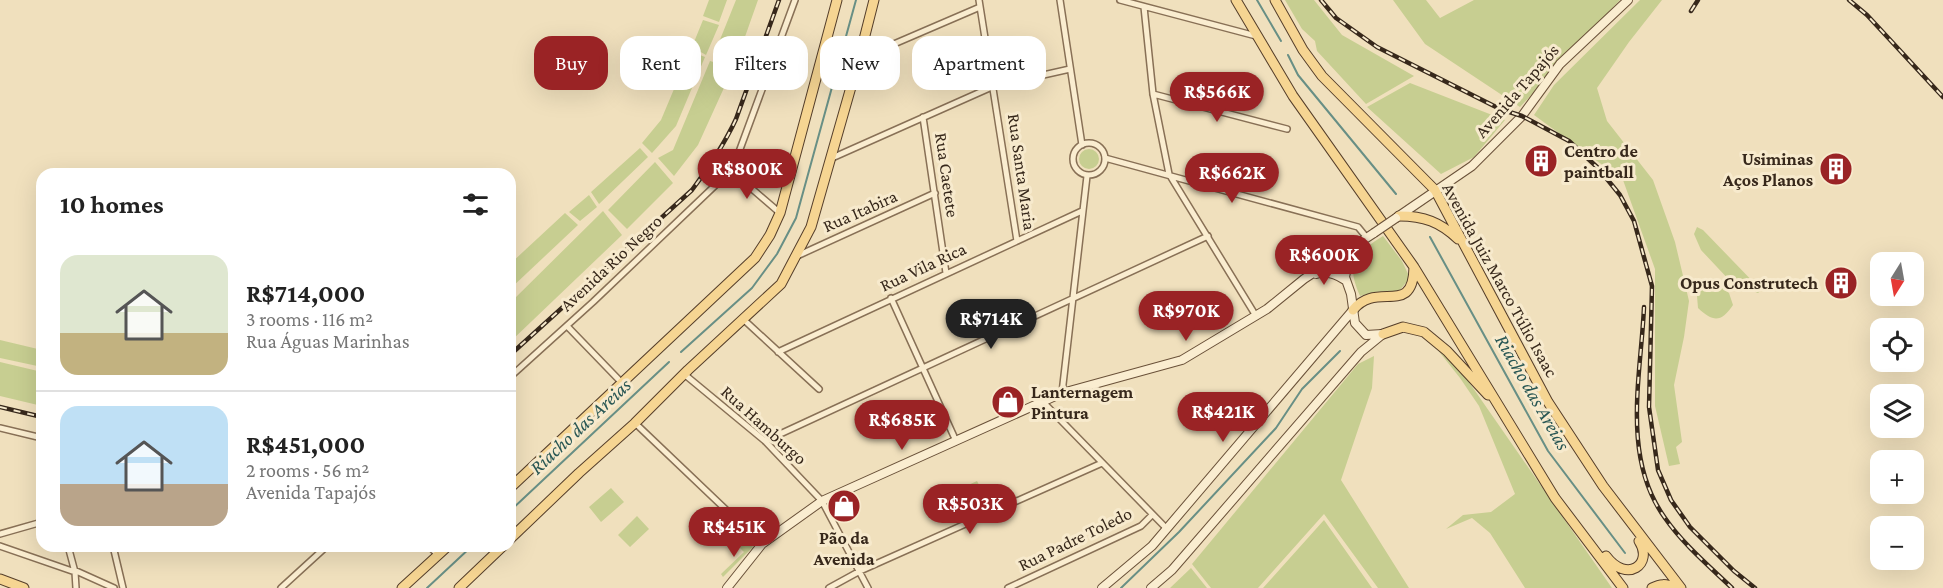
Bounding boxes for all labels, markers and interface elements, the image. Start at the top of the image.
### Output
chip: Buy [534,36,608,90]
chip: Rent [620,36,701,90]
chip: Filters [713,36,808,90]
chip: New [820,36,900,90]
chip: Apartment [912,36,1046,90]
street label: Avenida Tapajós [1471,40,1564,142]
pin: R$566K [1168,72,1266,123]
text: R$566K [1184,80,1250,102]
street label: Rua Santa Maria [1004,112,1040,232]
street label: Rua Caetete [931,131,963,219]
place label: Centro de paintball [1564,141,1638,182]
building icon: Centro de paintball [1523,143,1559,179]
pin: R$800K [698,149,796,200]
place label: Usiminas Aços Planos [1722,149,1813,190]
building icon: Usiminas Aços Planos [1818,151,1854,187]
pin: R$662K [1183,153,1281,204]
text: R$800K [712,157,782,179]
text: R$662K [1199,161,1265,183]
street label: Avenida Juiz Marco Túlio Isaac [1438,179,1562,381]
street label: Rua Itabira [820,186,900,236]
icon: filters [459,188,492,221]
text: 10 homes [60,190,164,219]
street label: Avenida Rio Negro [556,211,666,315]
pin: R$600K [1275,235,1373,286]
street label: Rua Vila Rica [877,238,969,296]
text: R$600K [1289,243,1359,265]
north arrow [1870,252,1924,306]
map controls [1870,252,1924,570]
building icon: Opus Construtech [1823,265,1859,301]
place label: Opus Construtech [1680,273,1819,293]
icon: home [108,279,180,351]
text: R$714,000 [246,279,365,308]
pin: R$970K [1137,291,1235,342]
pin: R$714K [942,299,1040,350]
text: R$970K [1153,299,1219,321]
text: R$714K [960,307,1022,329]
text: 3 rooms · 116 m² [246,308,373,330]
button: locate [1870,318,1924,372]
text: Rua Águas Marinhas [246,330,410,352]
water label: Riacho das Areias [1491,330,1575,454]
water label: Riacho das Areias [525,373,636,478]
street label: Rua Hamburgo [717,381,811,469]
place label: Lanternagem Pintura [1031,382,1134,423]
shop icon: Lanternagem Pintura [990,384,1026,420]
button: layers [1870,384,1924,438]
pin: R$421K [1174,392,1272,443]
pin: R$685K [853,400,951,451]
text: R$421K [1191,400,1255,422]
text: R$685K [868,408,936,430]
icon: home [108,430,180,502]
text: R$451,000 [246,430,365,459]
button: + [1870,450,1924,504]
text: 2 rooms · 56 m² [246,459,369,481]
text: Avenida Tapajós [246,481,376,503]
pin: R$503K [921,484,1019,535]
shop icon: Pão da Avenida [826,488,862,524]
text: R$503K [937,492,1003,514]
street label: Rua Padre Toledo [1015,503,1135,575]
pin: R$451K [685,507,783,558]
text: R$451K [703,515,765,537]
button: − [1870,516,1924,570]
place label: Pão da Avenida [812,528,875,569]

